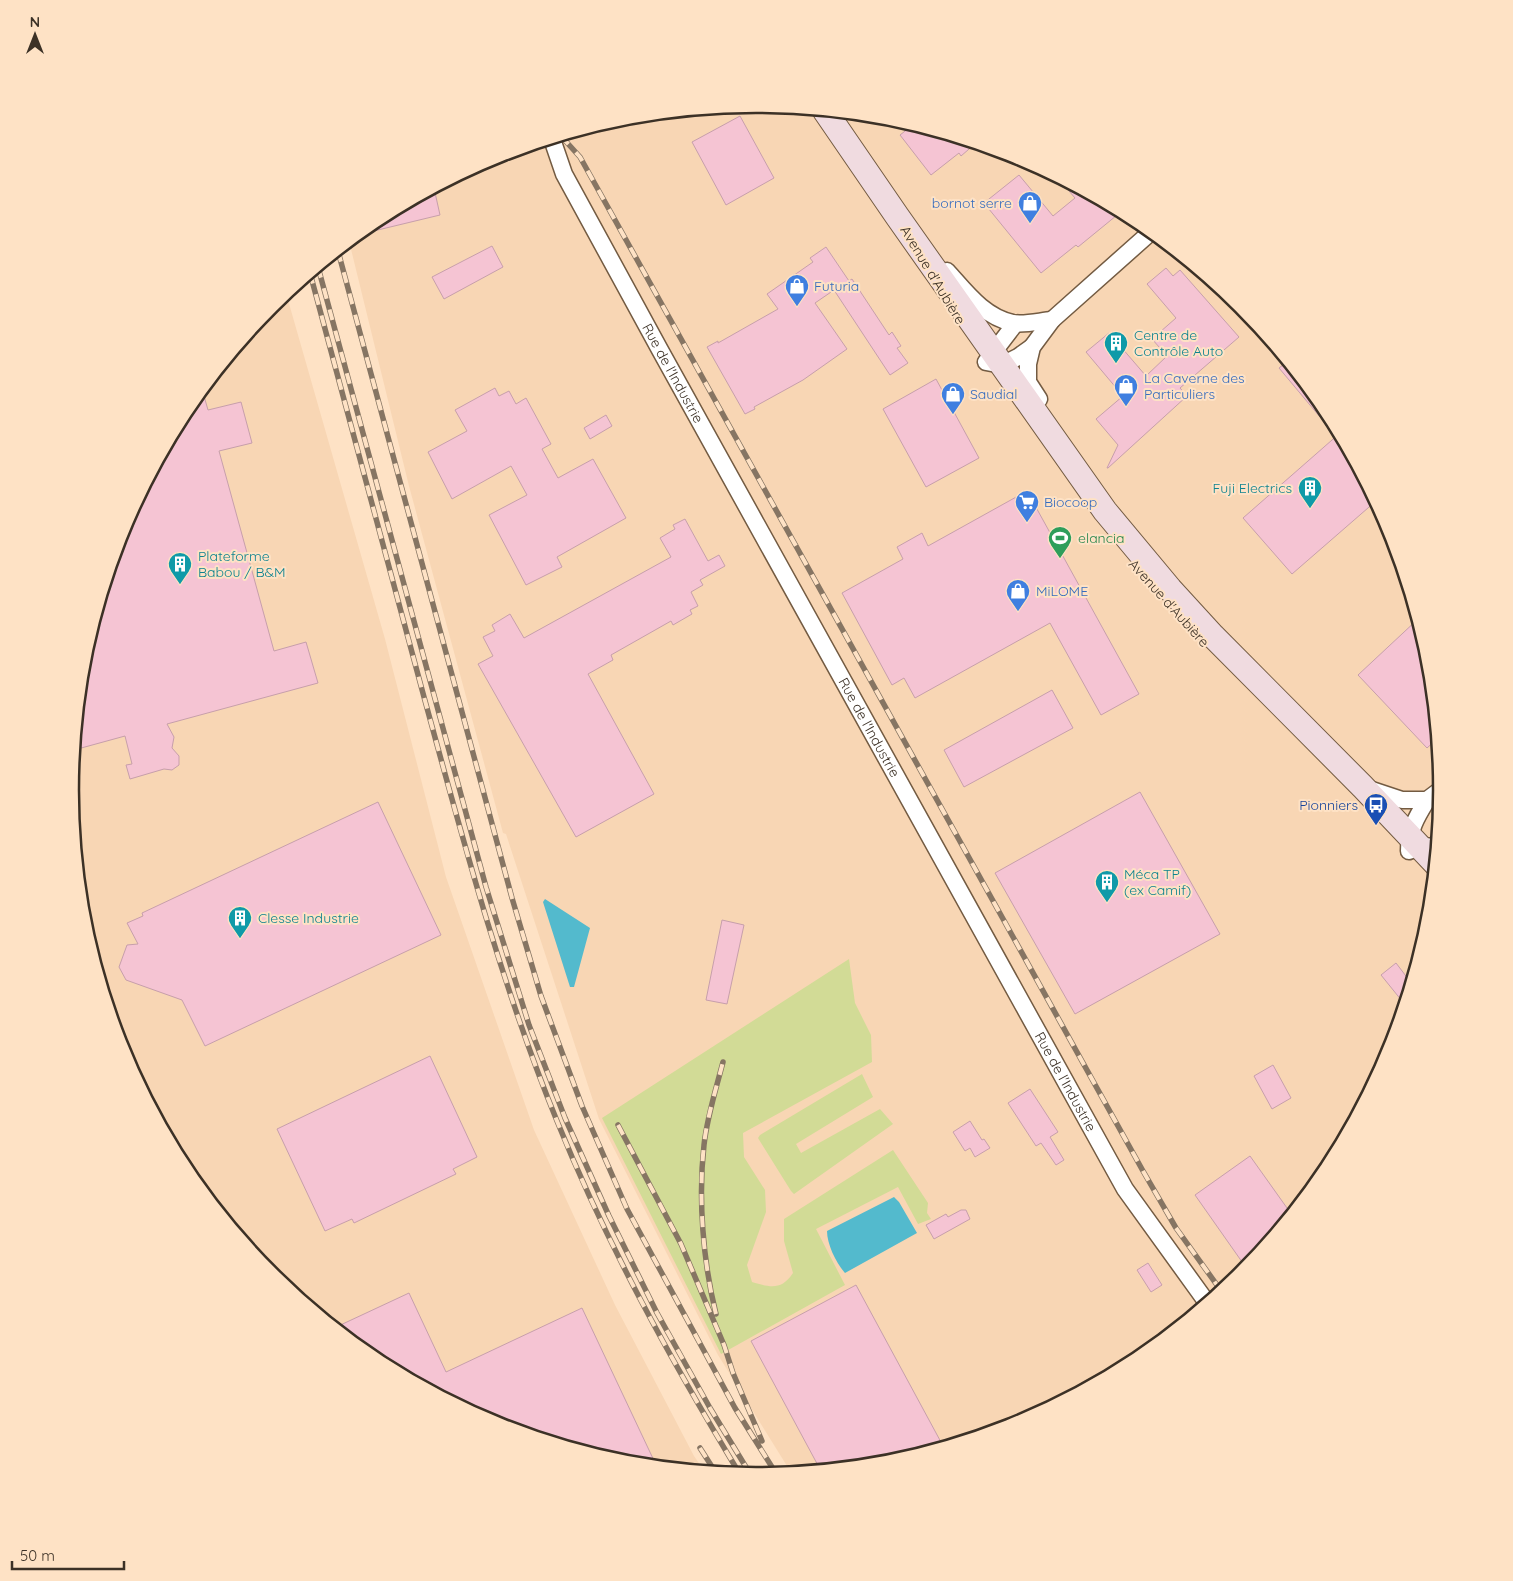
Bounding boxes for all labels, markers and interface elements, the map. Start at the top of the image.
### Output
north arrow [10,10,60,60]
text: N [30,13,40,31]
shop icon: bornot serre [1017,190,1043,224]
place label: bornot serre [932,194,1012,212]
street label: Avenue d'Aubière [896,222,970,328]
shop icon: Futuria [784,273,810,307]
place label: Futuria [814,277,859,295]
street label: Rue de l'Industrie [638,320,708,426]
place label: Centre de Contrôle Auto [1134,326,1223,360]
building icon: Centre de Contrôle Auto [1103,330,1129,364]
place label: La Caverne des Particuliers [1144,369,1245,403]
shop icon: La Caverne des Particuliers [1113,373,1139,407]
shop icon: Saudial [940,381,966,415]
place label: Saudial [970,385,1017,403]
building icon: Fuji Electrics [1297,475,1323,509]
place label: Fuji Electrics [1213,479,1292,497]
supermarket icon: Biocoop [1014,489,1040,523]
place label: Biocoop [1044,493,1097,511]
sports icon: elancia [1047,525,1073,559]
place label: elancia [1078,529,1124,547]
place label: Plateforme Babou / B&M [198,547,286,581]
building icon: Plateforme Babou / B&M [167,551,193,585]
street label: Avenue d'Aubière [1125,555,1213,651]
shop icon: MiLOME [1005,578,1031,612]
place label: MiLOME [1036,582,1088,600]
street label: Rue de l'Industrie [834,674,904,780]
bus stop icon: Pionniers [1363,792,1389,826]
place label: Pionniers [1299,796,1358,814]
place label: Méca TP (ex Camif) [1124,865,1191,899]
building icon: Méca TP (ex Camif) [1094,869,1120,903]
building icon: Clesse Industrie [227,905,253,939]
place label: Clesse Industrie [258,909,359,927]
street label: Rue de l'Industrie [1031,1029,1100,1135]
scale bar [12,1538,125,1570]
text: 50 m [20,1546,55,1565]

